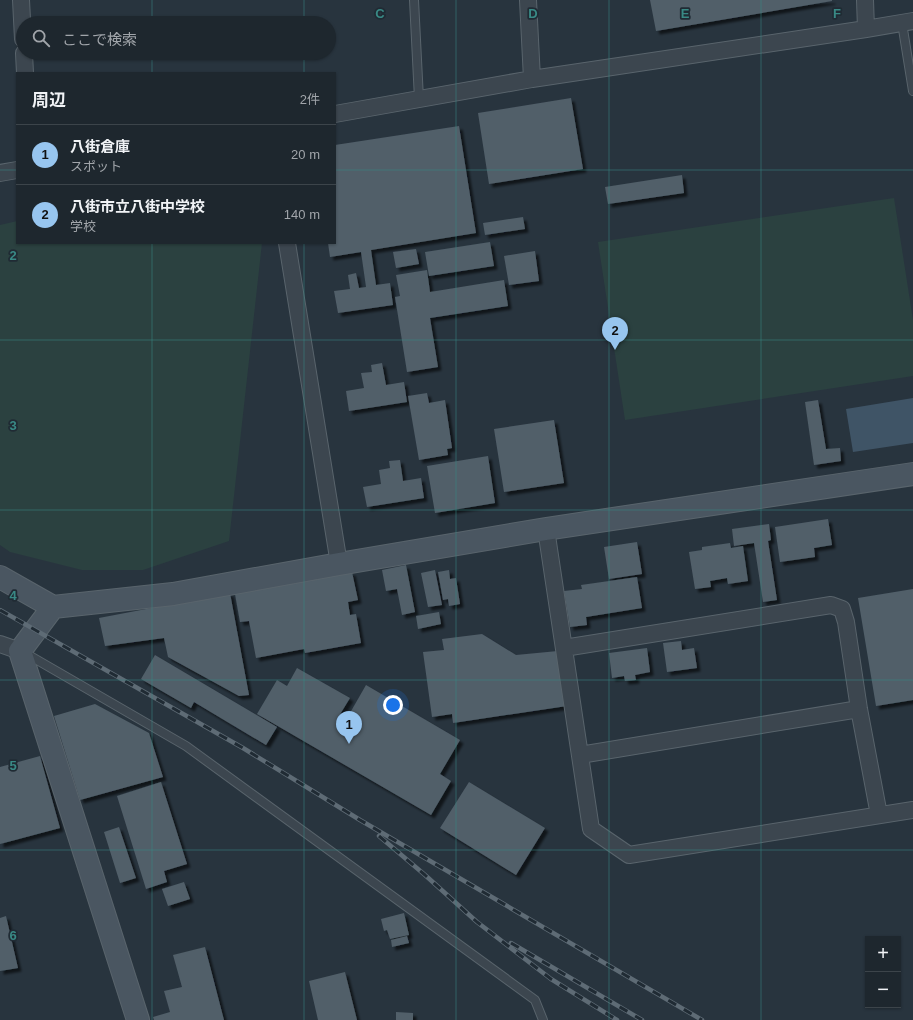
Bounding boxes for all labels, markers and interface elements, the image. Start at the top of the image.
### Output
text: C [375,6,385,21]
text: D [528,6,538,21]
text: E [681,6,690,21]
text: F [833,6,841,21]
search box [16,16,336,60]
icon: search [30,27,52,49]
text: ここで検索 [62,31,137,48]
text: 周辺 [32,91,66,110]
text: 2件 [300,92,320,107]
text: 八街倉庫 [70,138,130,155]
text: 1 [41,147,49,162]
text: 20 m [291,147,320,162]
text: スポット [70,159,122,174]
text: 八街市立八街中学校 [70,198,205,215]
text: 2 [41,207,49,222]
text: 140 m [284,207,320,222]
text: 学校 [70,219,96,234]
text: 2 [9,248,17,263]
pin: 2 [602,317,628,350]
text: 3 [9,418,17,433]
text: 4 [9,588,17,603]
your location [383,695,403,715]
pin: 1 [336,711,362,744]
text: 5 [9,758,17,773]
text: 6 [9,928,17,943]
map controls [865,936,901,1008]
button: + [865,936,901,972]
button: − [865,972,901,1008]

